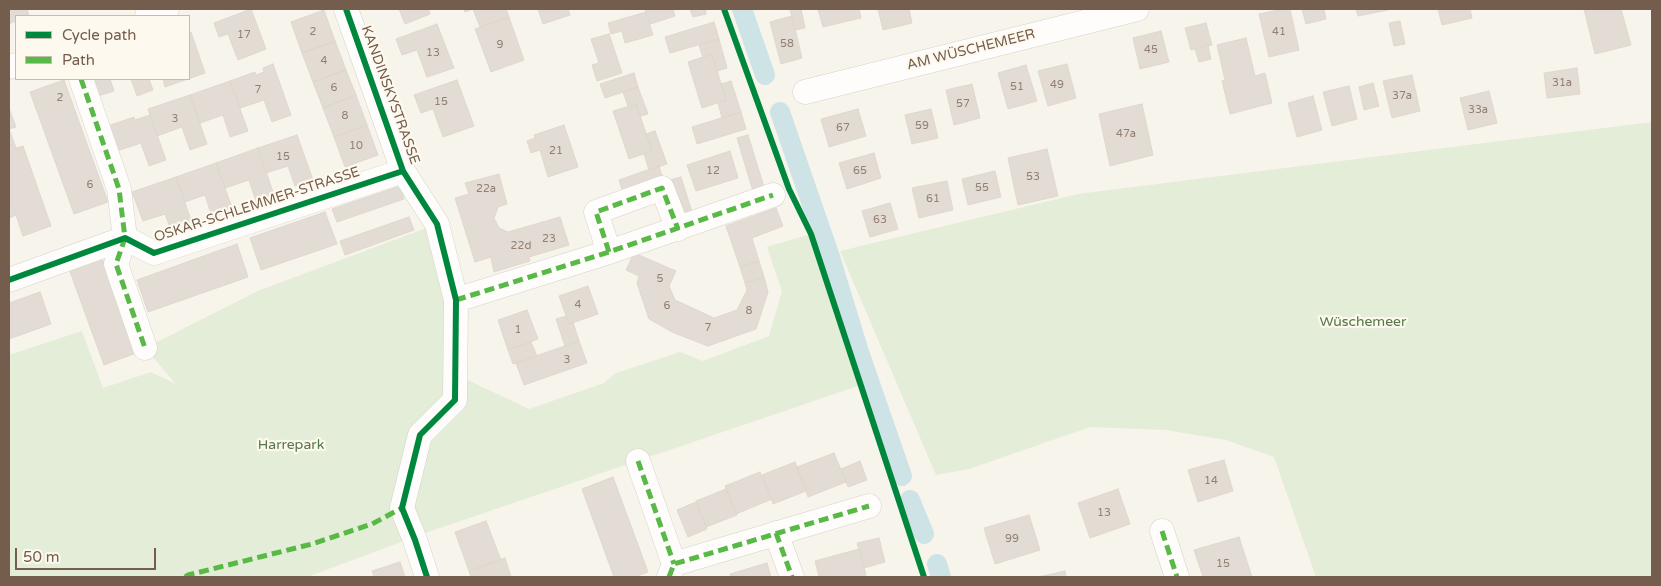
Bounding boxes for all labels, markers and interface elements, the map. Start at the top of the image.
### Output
legend [15,15,190,80]
street label: KANDINSKYSTRASSE [357,23,423,167]
house number: 2 [310,25,316,39]
house number: 41 [1272,25,1286,39]
text: Cycle path [62,26,136,44]
street label: AM WÜSCHEMEER [905,26,1037,74]
house number: 17 [237,28,251,42]
house number: 58 [780,37,794,51]
house number: 9 [497,38,503,52]
house number: 45 [1144,43,1158,57]
house number: 13 [426,46,440,60]
text: Path [62,51,95,69]
house number: 4 [321,54,327,68]
house number: 31a [1552,76,1572,90]
house number: 49 [1050,78,1064,92]
house number: 51 [1010,80,1024,94]
house number: 6 [331,81,337,95]
house number: 7 [255,83,261,97]
house number: 37a [1392,89,1412,103]
house number: 2 [57,91,63,105]
house number: 15 [434,95,448,109]
house number: 57 [956,97,970,111]
house number: 33a [1468,103,1488,117]
house number: 8 [342,109,348,123]
house number: 3 [172,112,178,126]
house number: 59 [915,119,929,133]
house number: 67 [836,121,850,135]
house number: 47a [1116,127,1136,141]
house number: 10 [349,139,363,153]
house number: 21 [549,144,563,158]
house number: 15 [276,150,290,164]
street label: OSKAR-SCHLEMMER-STRASSE [152,164,362,246]
house number: 12 [706,164,720,178]
house number: 65 [853,164,867,178]
house number: 53 [1026,170,1040,184]
house number: 6 [87,178,93,192]
house number: 55 [975,181,989,195]
house number: 22a [476,182,496,196]
house number: 61 [926,192,940,206]
house number: 63 [873,213,887,227]
house number: 23 [542,232,556,246]
house number: 22d [511,239,531,253]
house number: 5 [657,272,663,286]
house number: 4 [575,298,581,312]
house number: 6 [664,299,670,313]
house number: 8 [746,304,752,318]
park label: Wüschemeer [1320,314,1406,330]
house number: 7 [705,321,711,335]
house number: 1 [515,323,521,337]
house number: 3 [564,353,570,367]
park label: Harrepark [258,437,324,453]
house number: 14 [1204,474,1218,488]
house number: 13 [1097,506,1111,520]
house number: 99 [1005,532,1019,546]
scale bar [18,538,159,570]
text: 50 m [23,548,60,566]
house number: 15 [1216,557,1230,571]

